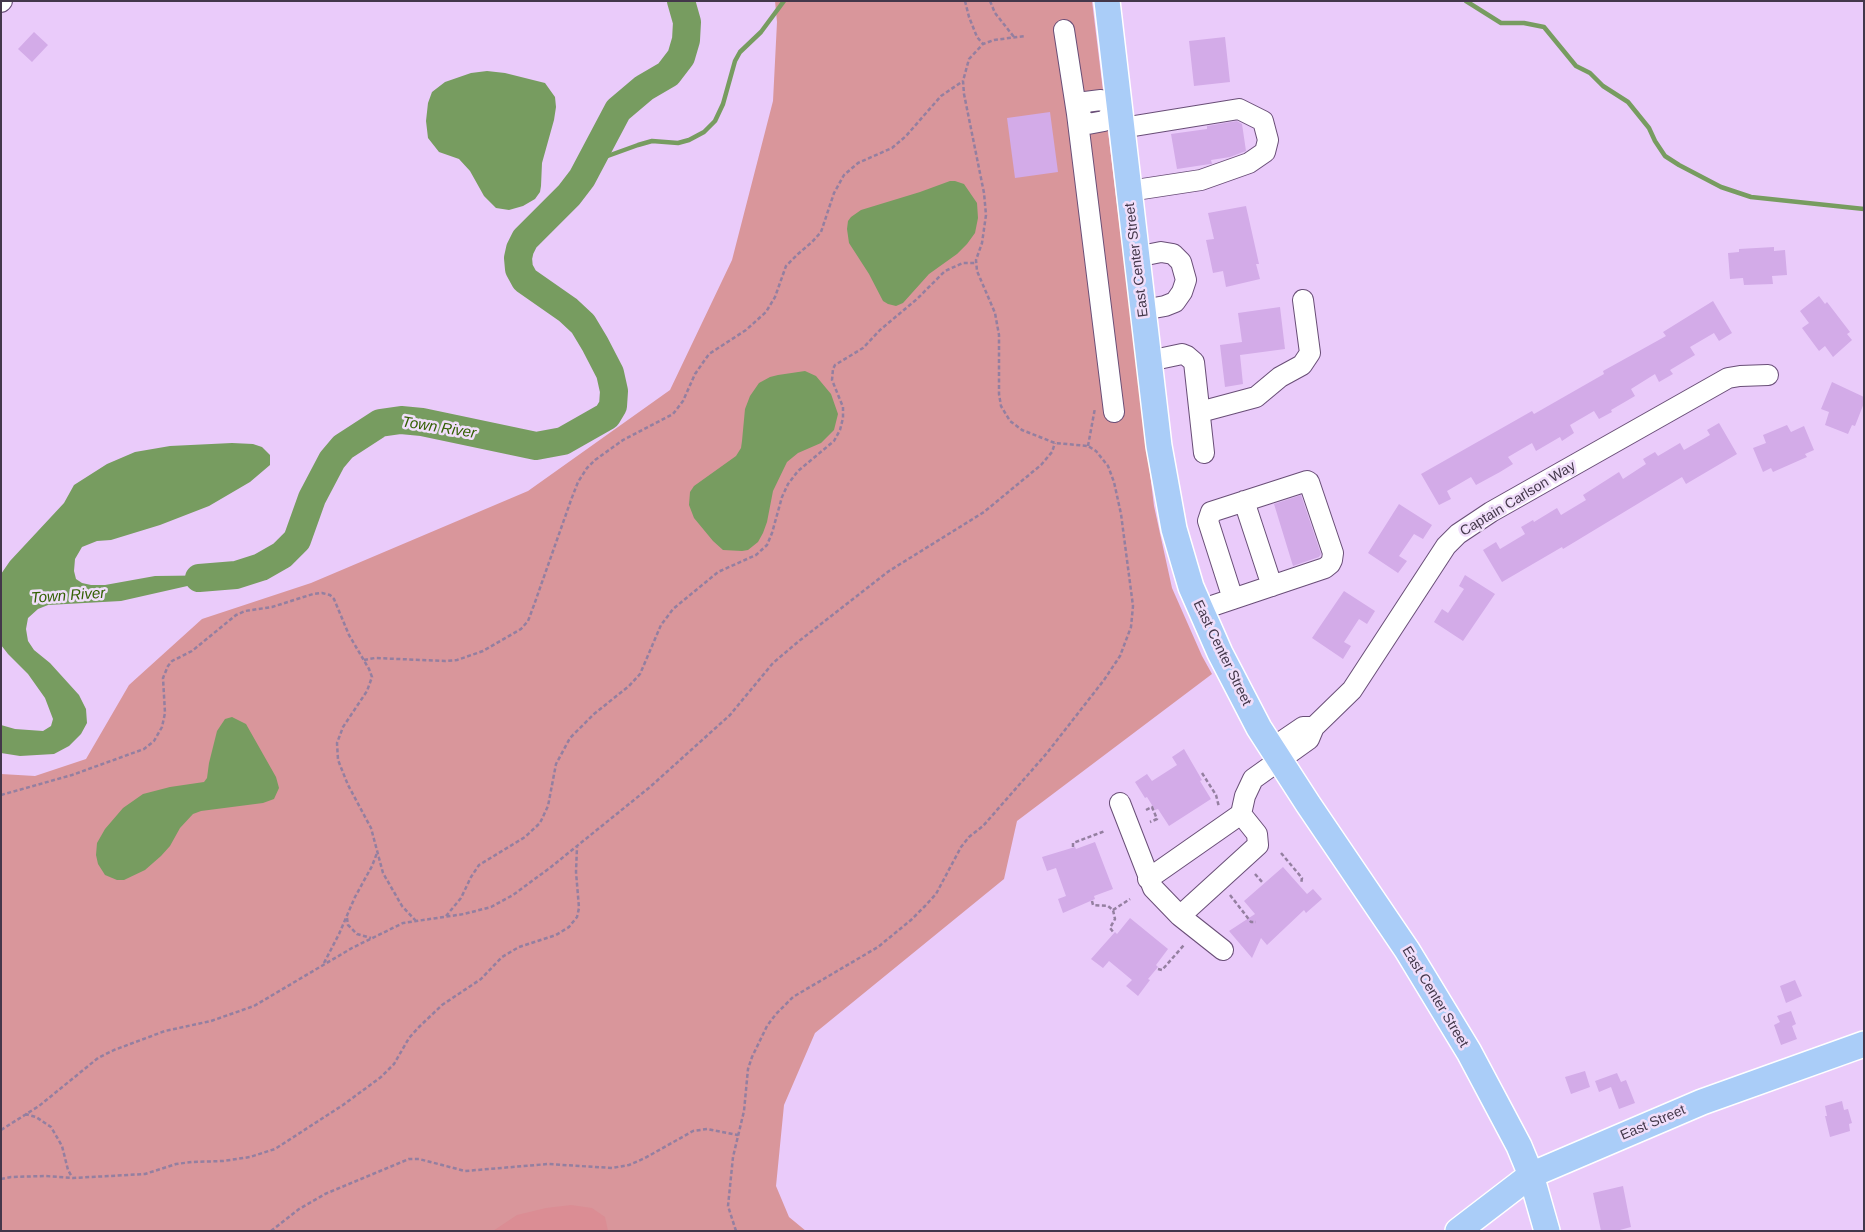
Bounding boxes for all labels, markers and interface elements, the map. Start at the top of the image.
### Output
street label: East Center Street [1122,202,1152,318]
water label: Town River [401,413,477,443]
street label: Captain Carlson Way [1457,458,1579,540]
water label: Town River [30,584,106,608]
street label: East Center Street [1189,598,1255,708]
street label: East Center Street [1398,943,1472,1051]
street label: East Street [1618,1102,1688,1144]

